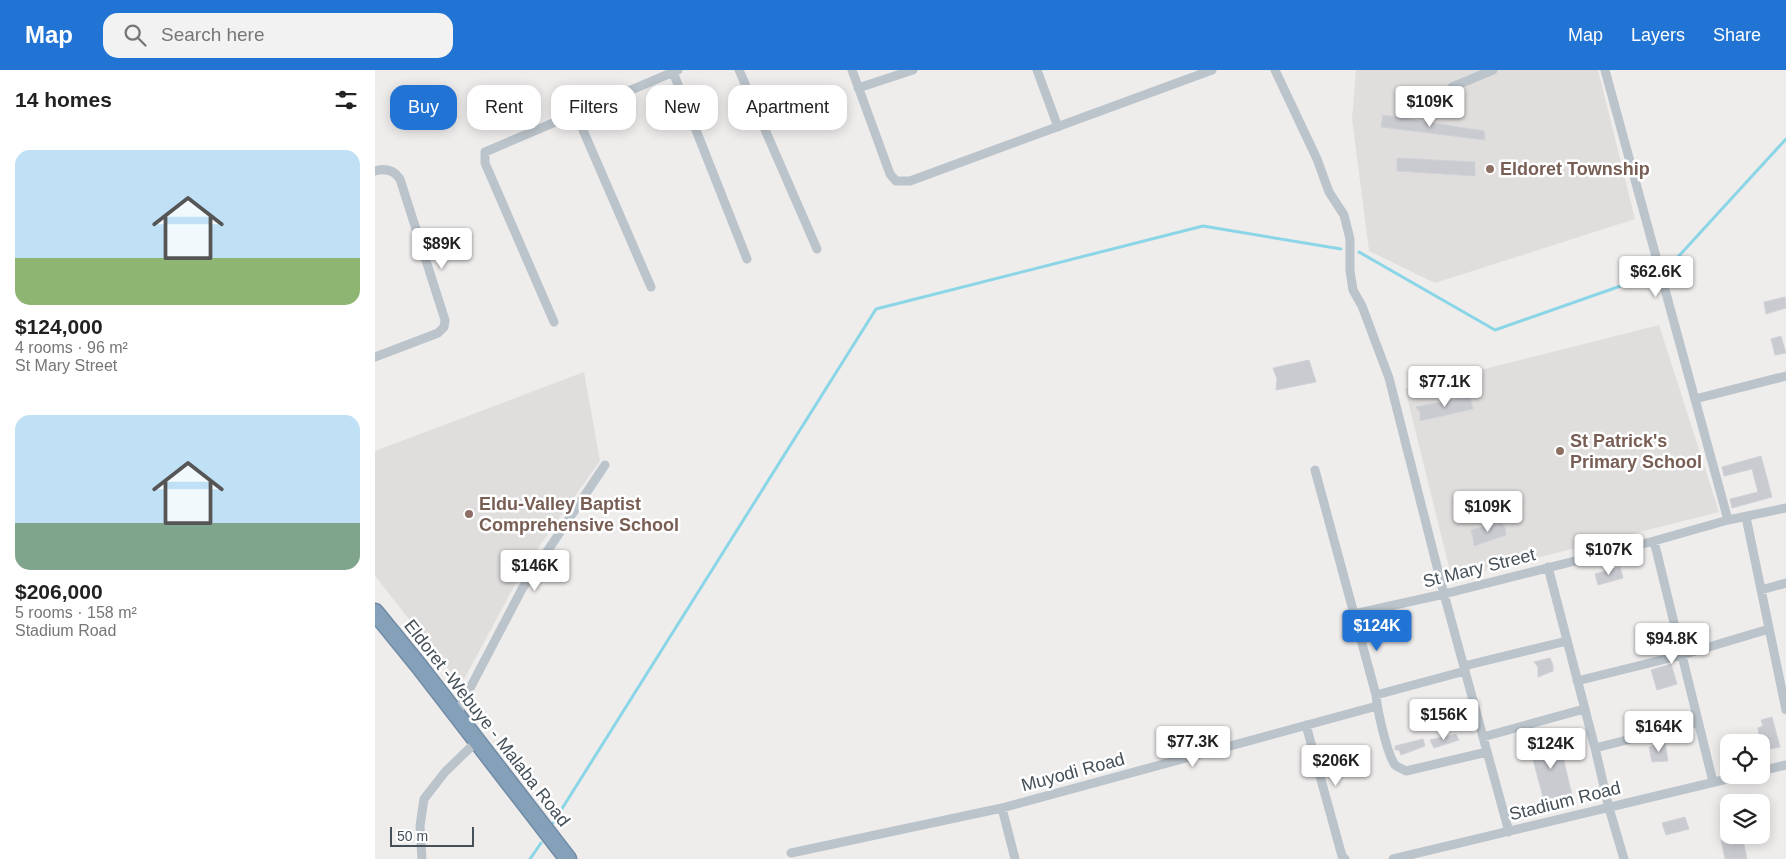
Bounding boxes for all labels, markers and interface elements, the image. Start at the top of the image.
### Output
search box [103,13,453,58]
text: Map [25,21,73,48]
icon: search [121,21,149,49]
text: Search here [161,24,265,45]
text: Map [1568,25,1603,45]
text: Layers [1631,25,1685,45]
text: Share [1713,25,1761,45]
chip: Buy [390,85,457,130]
chip: Rent [467,85,541,130]
chip: Filters [551,85,636,130]
chip: New [646,85,718,130]
chip: Apartment [728,85,847,130]
pin: $109K [1395,85,1465,128]
icon: filters [332,86,360,114]
text: 14 homes [15,88,112,111]
text: $109K [1406,93,1454,110]
place label: Eldoret Township [1500,159,1650,179]
marker: Eldoret Township [1484,163,1496,175]
icon: home [143,183,233,273]
pin: $89K [412,228,472,270]
text: $89K [423,235,461,252]
pin: $62.6K [1615,256,1697,298]
text: $62.6K [1630,263,1682,280]
text: $124,000 [15,315,103,338]
text: 4 rooms · 96 m² [15,339,128,356]
text: St Mary Street [15,357,117,374]
pin: $77.1K [1404,366,1486,408]
text: $77.1K [1419,373,1471,390]
place label: St Patrick's Primary School [1570,431,1702,472]
marker: St Patrick's Primary School [1554,445,1566,457]
icon: home [143,448,233,538]
pin: $109K [1453,490,1523,533]
place label: Eldu-Valley Baptist Comprehensive School [479,494,679,535]
text: $109K [1464,498,1512,515]
marker: Eldu-Valley Baptist Comprehensive School [463,508,475,520]
pin: $107K [1574,534,1644,576]
text: $107K [1585,541,1633,558]
street label: St Mary Street [1421,544,1537,592]
pin: $146K [500,550,570,592]
text: $146K [511,557,559,574]
text: $206,000 [15,580,103,603]
text: 5 rooms · 158 m² [15,604,137,621]
pin: $124K [1342,610,1412,652]
street label: Eldoret -Webuye - Malaba Road [400,616,574,830]
text: $124K [1353,617,1401,634]
text: Stadium Road [15,622,116,639]
pin: $94.8K [1631,622,1713,665]
text: $94.8K [1646,630,1698,647]
pin: $156K [1409,698,1479,741]
text: $156K [1420,706,1468,723]
pin: $164K [1624,710,1694,753]
text: $164K [1635,718,1683,735]
pin: $77.3K [1152,726,1234,768]
pin: $124K [1516,728,1586,770]
text: $77.3K [1167,733,1219,750]
map controls [1720,734,1770,844]
button: locate [1720,734,1770,784]
text: $124K [1527,735,1575,752]
pin: $206K [1301,744,1371,787]
street label: Muyodi Road [1019,749,1127,795]
text: $206K [1312,752,1360,769]
street label: Stadium Road [1507,777,1623,825]
button: layers [1720,794,1770,844]
scale bar [390,824,474,847]
text: 50 m [397,828,428,844]

